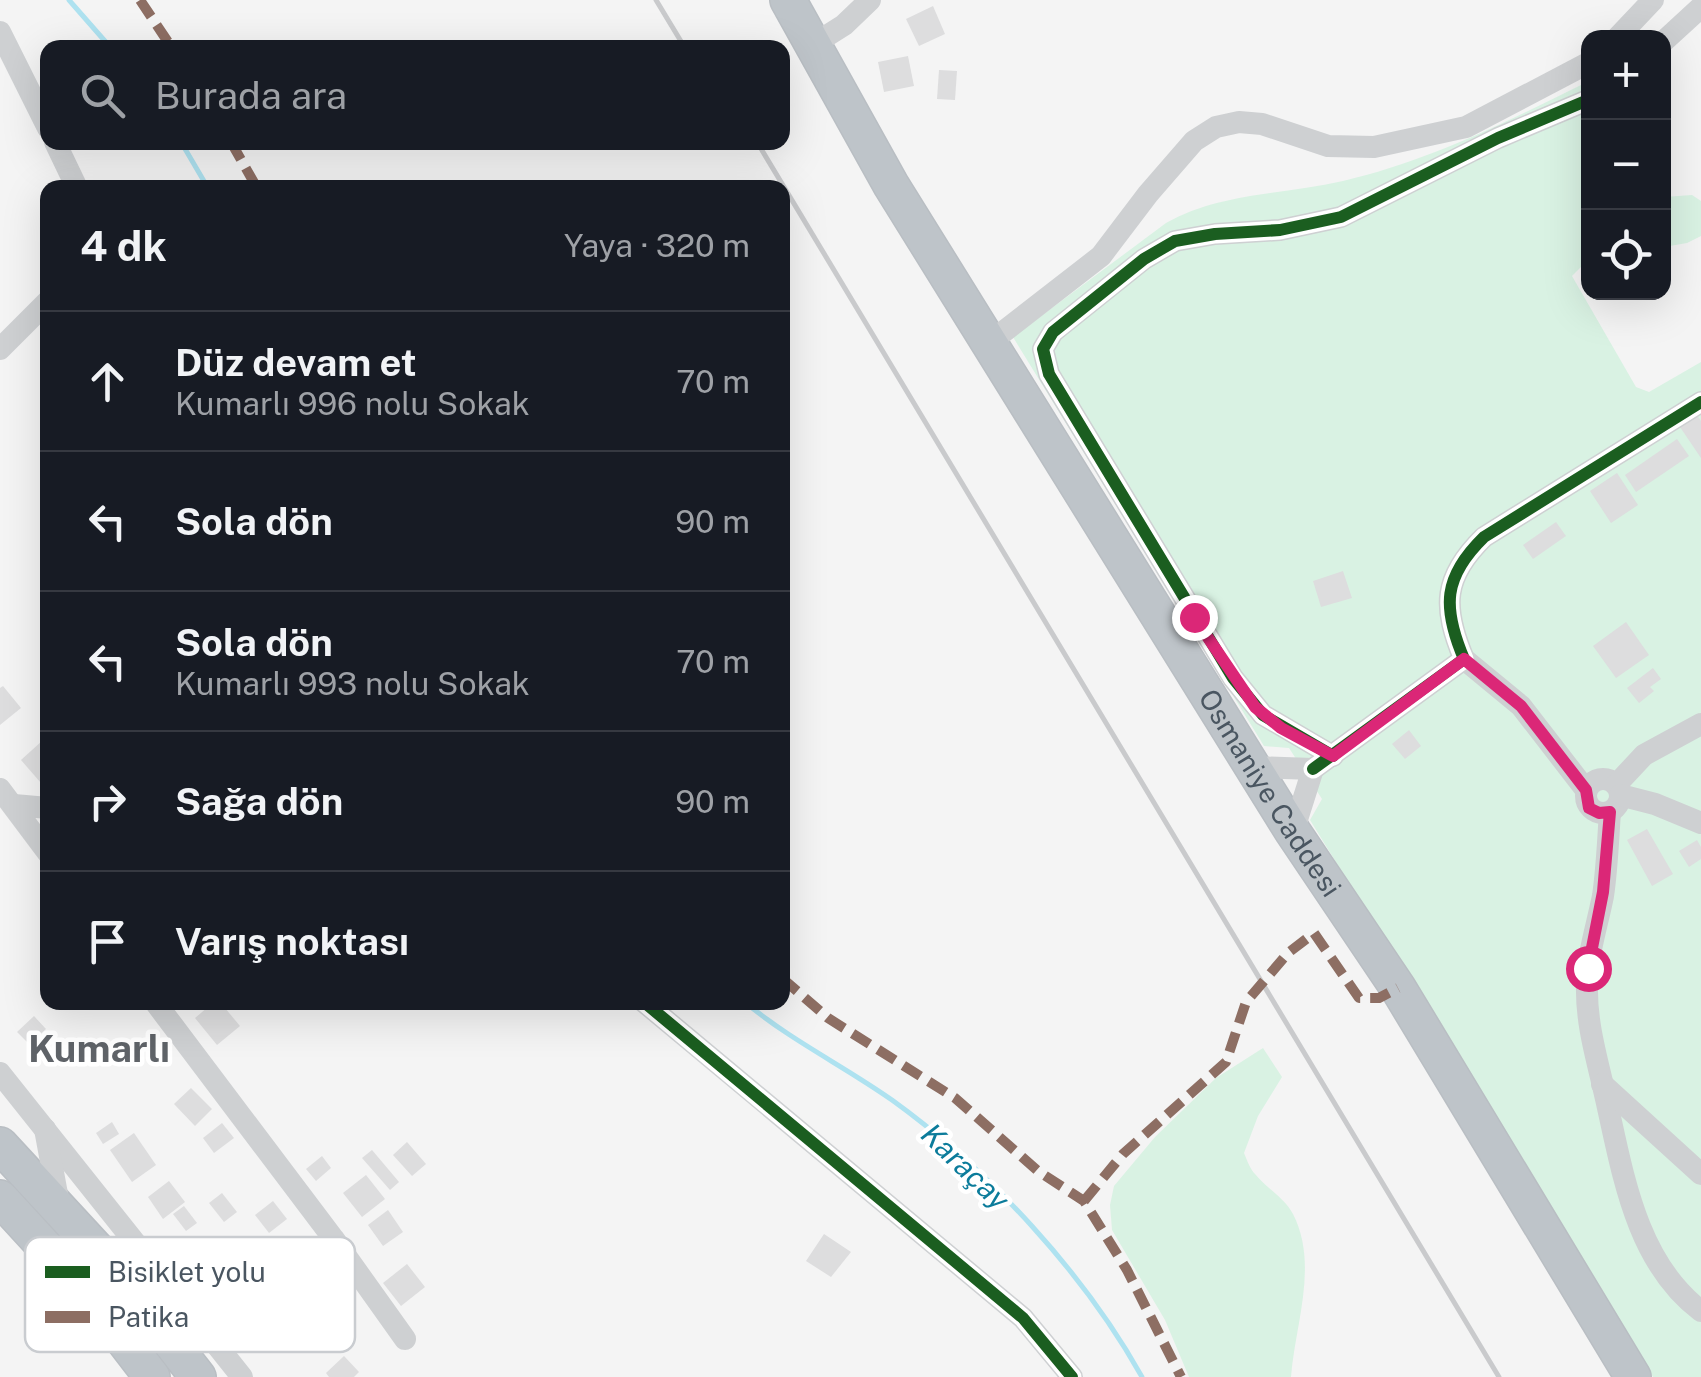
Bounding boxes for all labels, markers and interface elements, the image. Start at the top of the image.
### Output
map controls [1581,30,1671,300]
button: + [1581,30,1671,120]
search box [40,40,790,150]
icon: search [75,68,130,123]
text: Burada ara [155,73,347,118]
button: − [1581,120,1671,210]
button: locate [1581,210,1671,300]
text: 4 dk [80,221,167,270]
text: Yaya · 320 m [564,227,750,264]
text: Düz devam et [175,340,417,385]
icon: ahead [80,354,135,409]
text: 70 m [676,363,750,400]
text: Kumarlı 996 nolu Sokak [175,385,530,422]
icon: left [80,494,135,549]
text: Sola dön [175,499,333,544]
text: 90 m [675,503,750,540]
route end [1172,595,1218,641]
text: Sola dön [175,620,333,665]
icon: left [80,634,135,689]
text: 70 m [676,643,750,680]
text: Kumarlı 993 nolu Sokak [175,665,530,702]
street label: Osmaniye Caddesi [1192,683,1348,902]
icon: right [80,774,135,829]
text: Sağa dön [175,779,343,824]
text: 90 m [675,783,750,820]
icon: arrive [80,914,135,969]
text: Varış noktası [175,919,409,964]
route start [1566,946,1612,992]
district label: Kumarlı [28,1026,170,1071]
water label: Karaçay [914,1116,1018,1217]
legend [25,1237,355,1352]
text: Bisiklet yolu [108,1255,266,1288]
text: Patika [108,1300,189,1333]

